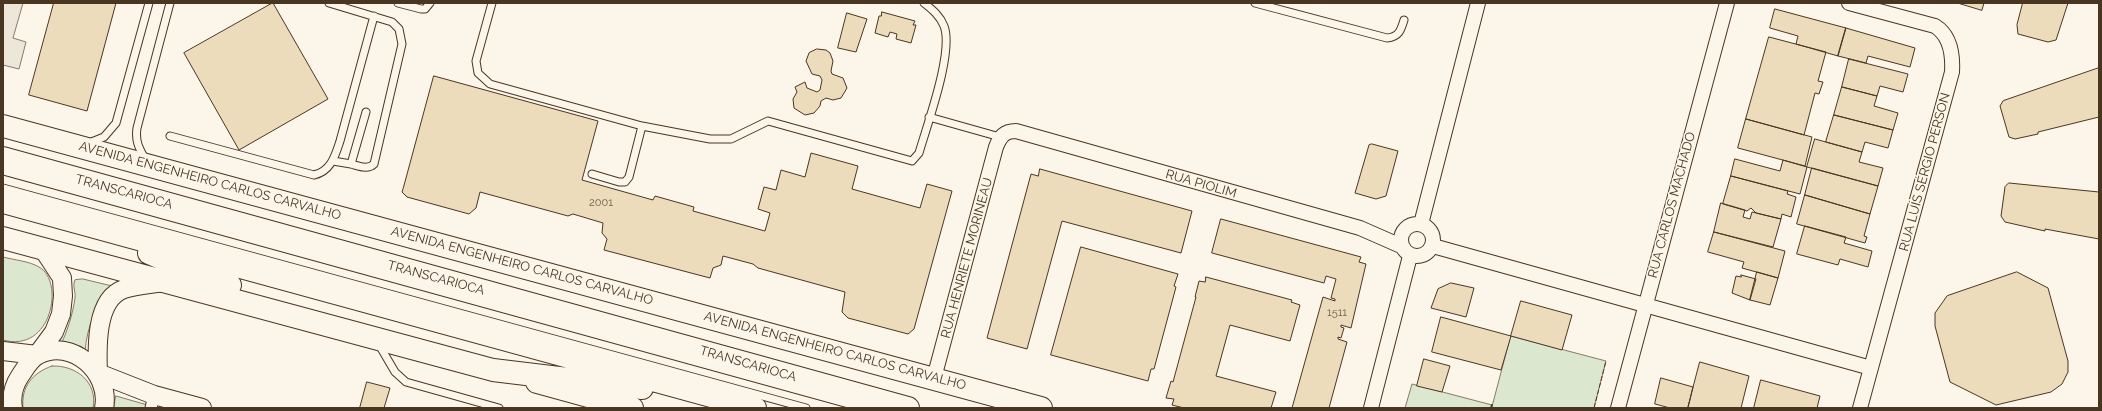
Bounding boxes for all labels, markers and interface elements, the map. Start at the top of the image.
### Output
street label: RUA LUÍS SÉRGIO PERSON [1896,91,1954,253]
street label: RUA CARLOS MACHADO [1645,130,1699,280]
street label: AVENIDA ENGENHEIRO CARLOS CARVALHO [77,138,343,224]
street label: RUA PIOLIM [1164,166,1238,202]
street label: TRANSCARIOCA [74,172,174,212]
street label: RUA HENRIETE MORINEAU [938,176,996,340]
house number: 2001 [589,196,613,210]
street label: AVENIDA ENGENHEIRO CARLOS CARVALHO [389,223,655,309]
street label: TRANSCARIOCA [386,258,486,298]
house number: 1511 [1327,306,1347,320]
street label: AVENIDA ENGENHEIRO CARLOS CARVALHO [702,308,968,394]
street label: TRANSCARIOCA [698,343,798,385]

